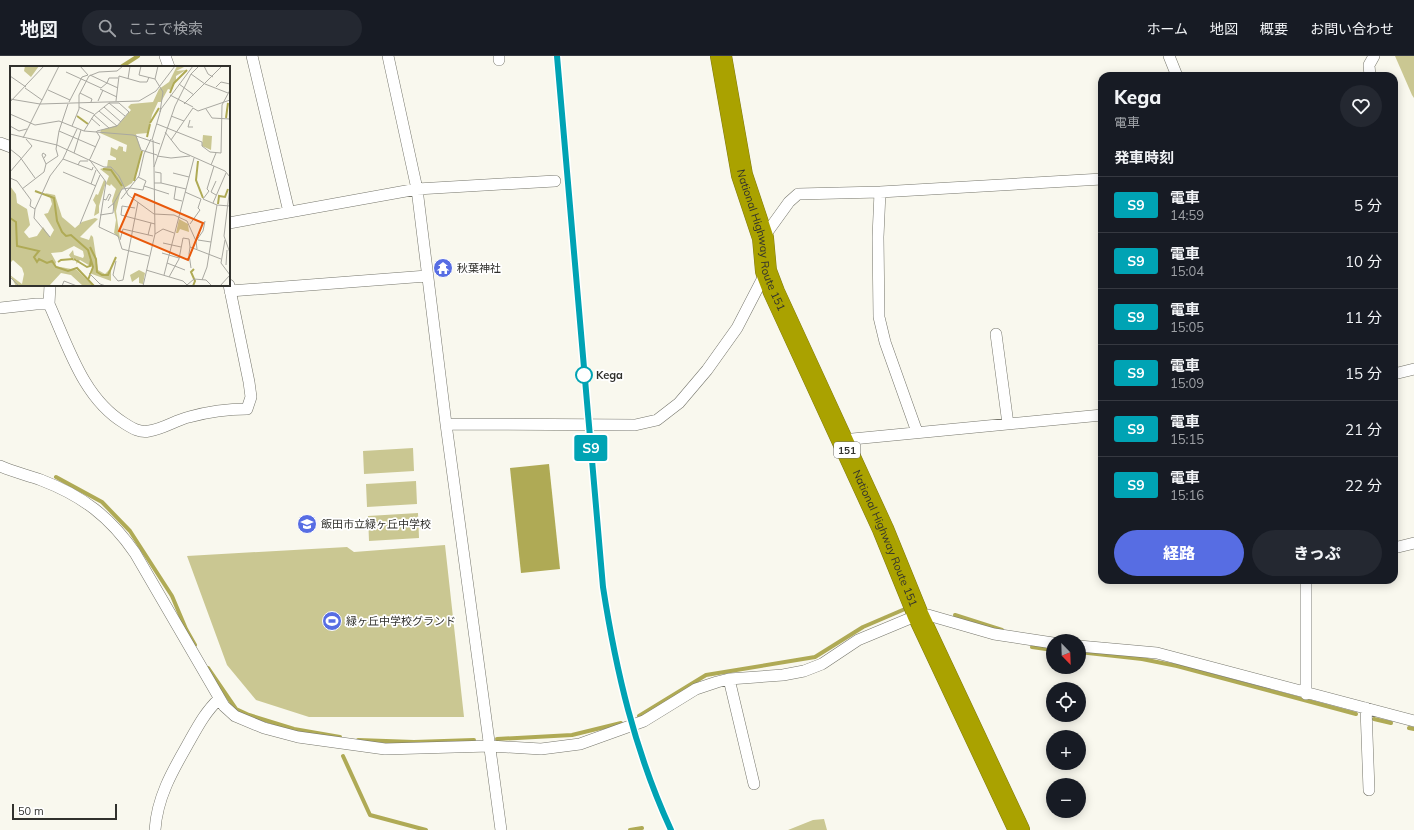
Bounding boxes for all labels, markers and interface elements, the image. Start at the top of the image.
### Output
search box [82,10,362,46]
text: 地図 [20,17,58,41]
icon: search [96,17,118,39]
text: ここで検索 [128,19,203,38]
text: ホーム [1146,20,1188,38]
text: 地図 [1210,20,1238,38]
text: 概要 [1260,20,1288,38]
text: お問い合わせ [1310,20,1394,38]
inset map [10,66,230,286]
text: Kega [1114,85,1161,109]
button: heart [1340,85,1382,127]
text: 電車 [1114,114,1140,130]
text: 発車時刻 [1114,148,1174,167]
street label: National Highway Route 151 [734,168,789,313]
text: 電車 [1170,188,1200,207]
text: S9 [1127,196,1145,214]
text: 5 分 [1354,196,1382,215]
text: 14:59 [1170,207,1204,223]
text: 電車 [1170,244,1200,263]
text: S9 [1127,252,1145,270]
text: 10 分 [1345,252,1382,271]
temple icon: 秋葉神社 [432,257,454,279]
place label: 秋葉神社 [457,261,501,275]
text: 15:04 [1170,263,1204,279]
text: 電車 [1170,300,1200,319]
text: S9 [1127,308,1145,326]
text: 11 分 [1345,308,1382,327]
text: 15:05 [1170,319,1204,335]
text: 電車 [1170,356,1200,375]
text: S9 [1127,364,1145,382]
text: 15 分 [1345,364,1382,383]
marker: Kega [575,366,593,384]
place label: Kega [596,368,623,382]
text: 15:09 [1170,375,1204,391]
text: 電車 [1170,412,1200,431]
text: S9 [1127,420,1145,438]
text: 21 分 [1345,420,1382,439]
text: 15:15 [1170,431,1204,447]
line badge: S9 [573,435,609,461]
text: S9 [582,439,600,457]
road number: 151 [834,442,860,458]
street label: National Highway Route 151 [850,467,921,609]
text: 電車 [1170,468,1200,487]
text: S9 [1127,476,1145,494]
text: 22 分 [1345,476,1382,495]
text: 15:16 [1170,487,1204,503]
school or university icon: 飯田市立緑ヶ丘中学校 [296,513,318,535]
place label: 飯田市立緑ヶ丘中学校 [321,517,431,531]
button: 経路 [1114,530,1244,576]
button: きっぷ [1252,530,1382,576]
sports icon: 緑ヶ丘中学校グランド [321,610,343,632]
place label: 緑ヶ丘中学校グランド [346,614,456,628]
north arrow [1046,634,1086,674]
map controls [1046,634,1086,818]
button: locate [1046,682,1086,722]
button: + [1046,730,1086,770]
button: − [1046,778,1086,818]
scale bar [12,802,117,821]
text: 50 m [18,804,44,818]

